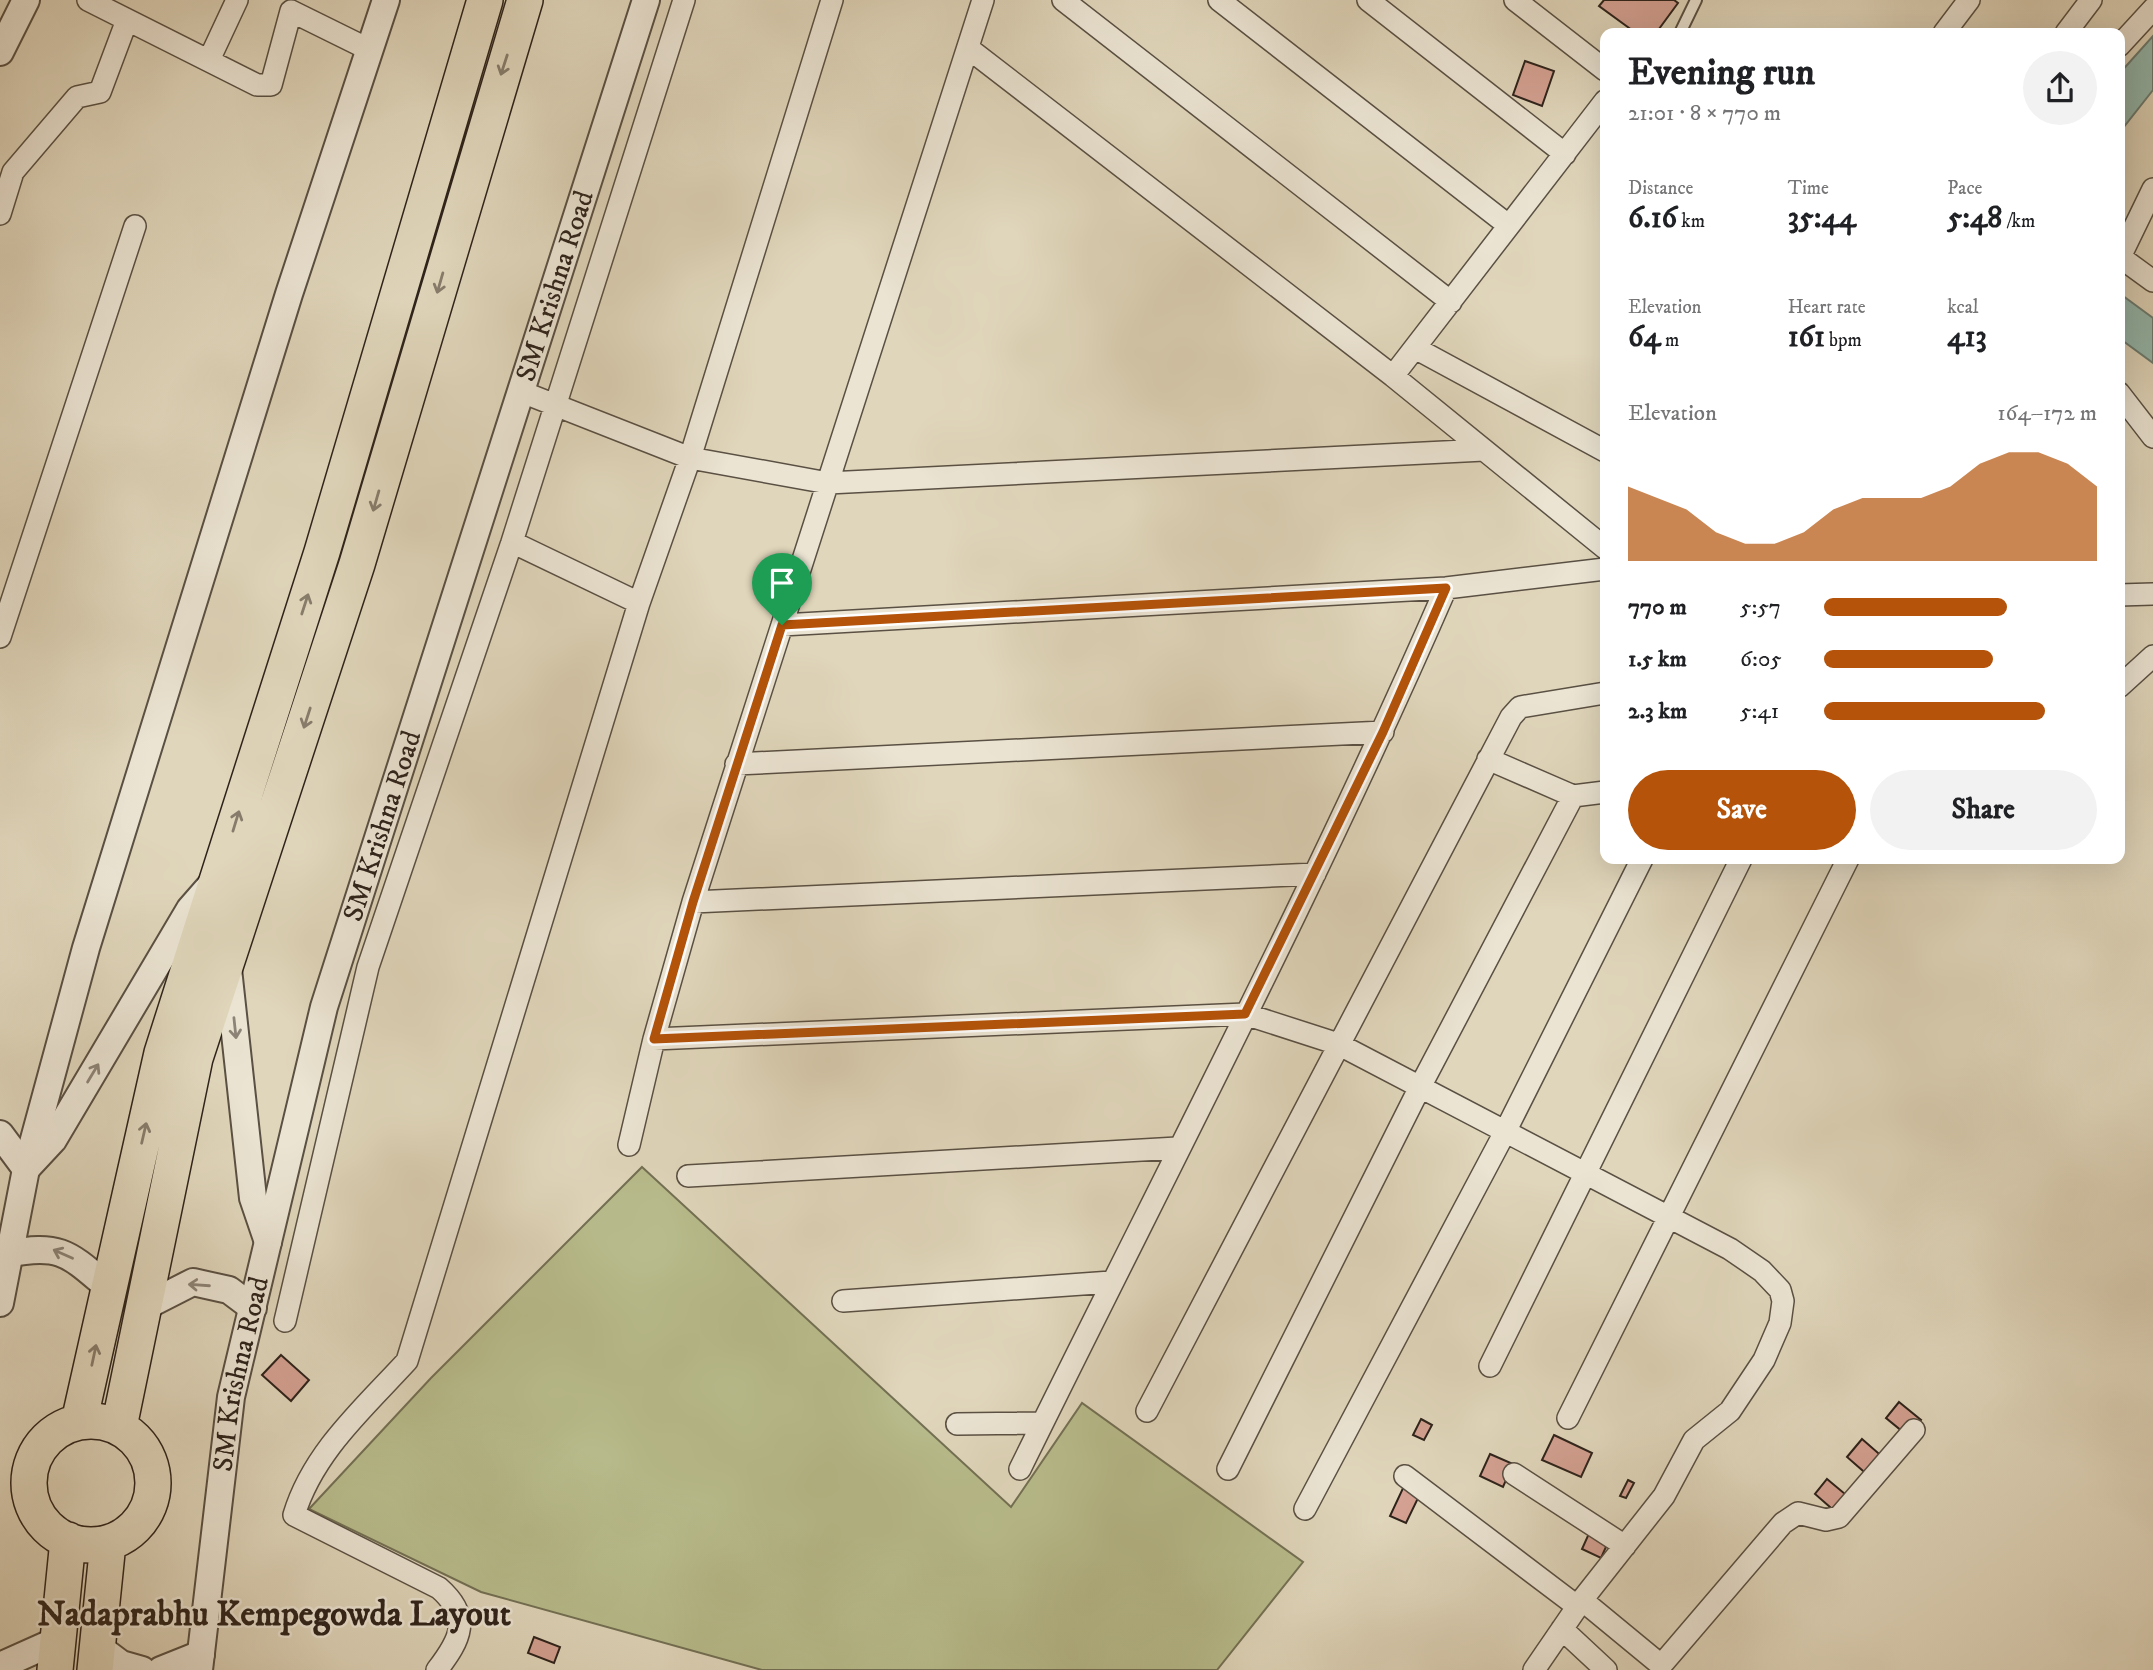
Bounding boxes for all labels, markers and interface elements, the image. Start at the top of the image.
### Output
text: Evening run [1628,49,1815,97]
button: share [2023,51,2097,125]
one-way arrow [497,54,510,76]
text: 21:01 · 8 × 770 m [1628,99,1781,128]
text: Distance [1628,177,1693,200]
text: Time [1788,177,1829,200]
text: Pace [1947,177,1982,200]
street label: SM Krishna Road [508,186,601,386]
text: 6.16 [1628,200,1677,237]
text: 35:44 [1788,200,1856,237]
text: 5:48 [1947,200,2002,237]
text: km [1677,210,1705,233]
text: /km [2002,210,2035,233]
one-way arrow [432,272,445,294]
text: Elevation [1628,296,1702,319]
text: Heart rate [1788,296,1866,319]
text: kcal [1947,296,1979,319]
text: 64 [1628,319,1661,356]
text: 161 [1788,319,1825,356]
text: 413 [1947,319,1987,356]
text: m [1661,329,1679,352]
text: bpm [1825,329,1862,352]
text: Elevation [1628,399,1717,428]
text: 164–172 m [1997,399,2097,428]
one-way arrow [368,490,381,512]
pin [752,553,812,625]
icon: arrive [763,564,801,602]
text: 770 m [1628,593,1687,622]
text: 5:57 [1740,593,1781,622]
one-way arrow [300,594,312,616]
text: 1.5 km [1628,645,1687,674]
text: 6:05 [1740,645,1782,674]
text: 2.3 km [1628,697,1687,726]
text: 5:41 [1740,697,1779,726]
one-way arrow [299,707,312,729]
street label: SM Krishna Road [335,726,429,926]
button: Save [1628,770,1856,850]
button: Share [1870,770,2097,850]
one-way arrow [231,810,244,832]
one-way arrow [228,1017,241,1039]
one-way arrow [86,1064,100,1084]
one-way arrow [137,1122,151,1145]
one-way arrow [53,1247,74,1260]
street label: SM Krishna Road [205,1273,277,1474]
one-way arrow [188,1278,211,1291]
one-way arrow [88,1344,101,1367]
district label: Nadaprabhu Kempegowda Layout [37,1593,512,1637]

